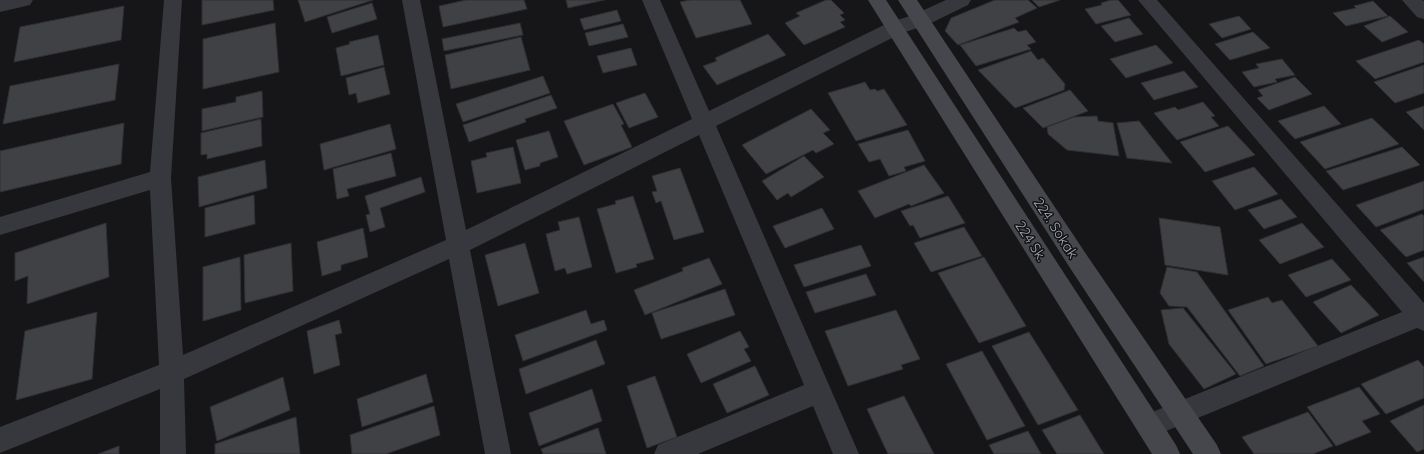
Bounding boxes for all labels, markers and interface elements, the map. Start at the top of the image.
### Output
street label: 224. Sokak [1030,194,1082,262]
street label: 224 Sk. [1011,217,1051,265]

